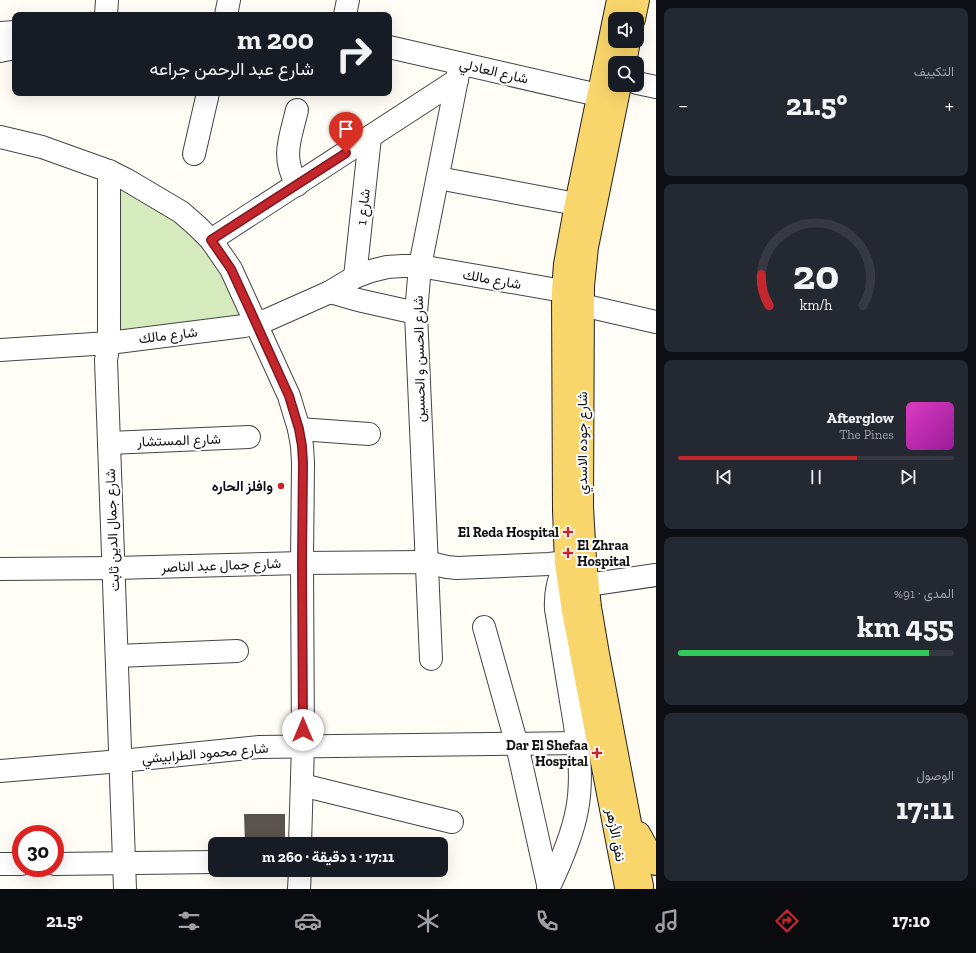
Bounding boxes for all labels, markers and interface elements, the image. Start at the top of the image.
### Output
map controls [608,12,644,92]
button: sound [608,12,644,48]
text: 200 m [237,23,314,56]
icon: right [328,28,380,80]
street label: شارع العادلي [457,55,530,91]
button: search [608,56,644,92]
text: شارع عبد الرحمن جراعه [149,58,314,80]
text: التكييف [914,64,954,79]
text: 21.5° [786,87,847,123]
text: − [678,92,688,119]
text: + [945,92,954,119]
pin [329,112,363,153]
icon: arrive [335,118,357,140]
street label: شارع 1 [353,188,376,226]
text: 20 [793,250,839,300]
street label: شارع مالك [461,266,523,295]
street label: شارع الحسن و الحسين [410,295,431,423]
text: km/h [800,297,832,314]
street label: شارع مالك [138,323,199,350]
street label: شارع جوده الاسدي [574,392,594,494]
text: Afterglow [827,409,894,427]
text: The Pines [839,427,894,442]
street label: شارع المستشار [136,431,221,452]
icon: previous [713,466,735,488]
icon: pause [805,466,827,488]
icon: next [897,466,919,488]
street label: شارع جمال الدين ثابت [102,468,125,592]
place label: وافلز الحاره [212,478,273,495]
marker: وافلز الحاره [276,481,286,491]
place label: El Reda Hospital [458,524,559,541]
marker: El Reda Hospital [562,526,574,538]
place label: El Zhraa Hospital [577,537,630,570]
marker: El Zhraa Hospital [562,547,574,559]
street label: شارع جمال عبد الناصر [160,555,281,578]
text: المدى · 91% [894,586,954,601]
text: 455 km [857,609,954,645]
position arrow [282,709,324,751]
place label: Dar El Shefaa Hospital [506,737,588,770]
street label: شارع محمود الطرابيشي [141,739,269,770]
marker: Dar El Shefaa Hospital [591,747,603,759]
text: الوصول [916,768,954,783]
text: 17:11 [896,791,954,827]
street label: نفق الأزهر [602,806,629,863]
speed limit sign: 30 [12,825,64,877]
text: 17:11 · 1 دقيقة · 260 m [262,848,394,866]
icon: filters [175,907,203,935]
icon: car [294,907,322,935]
icon: climate [414,907,442,935]
icon: phone [533,907,561,935]
icon: music [653,907,681,935]
icon: directions [773,907,801,935]
text: 21.5° [46,910,83,932]
text: 17:10 [892,910,930,932]

